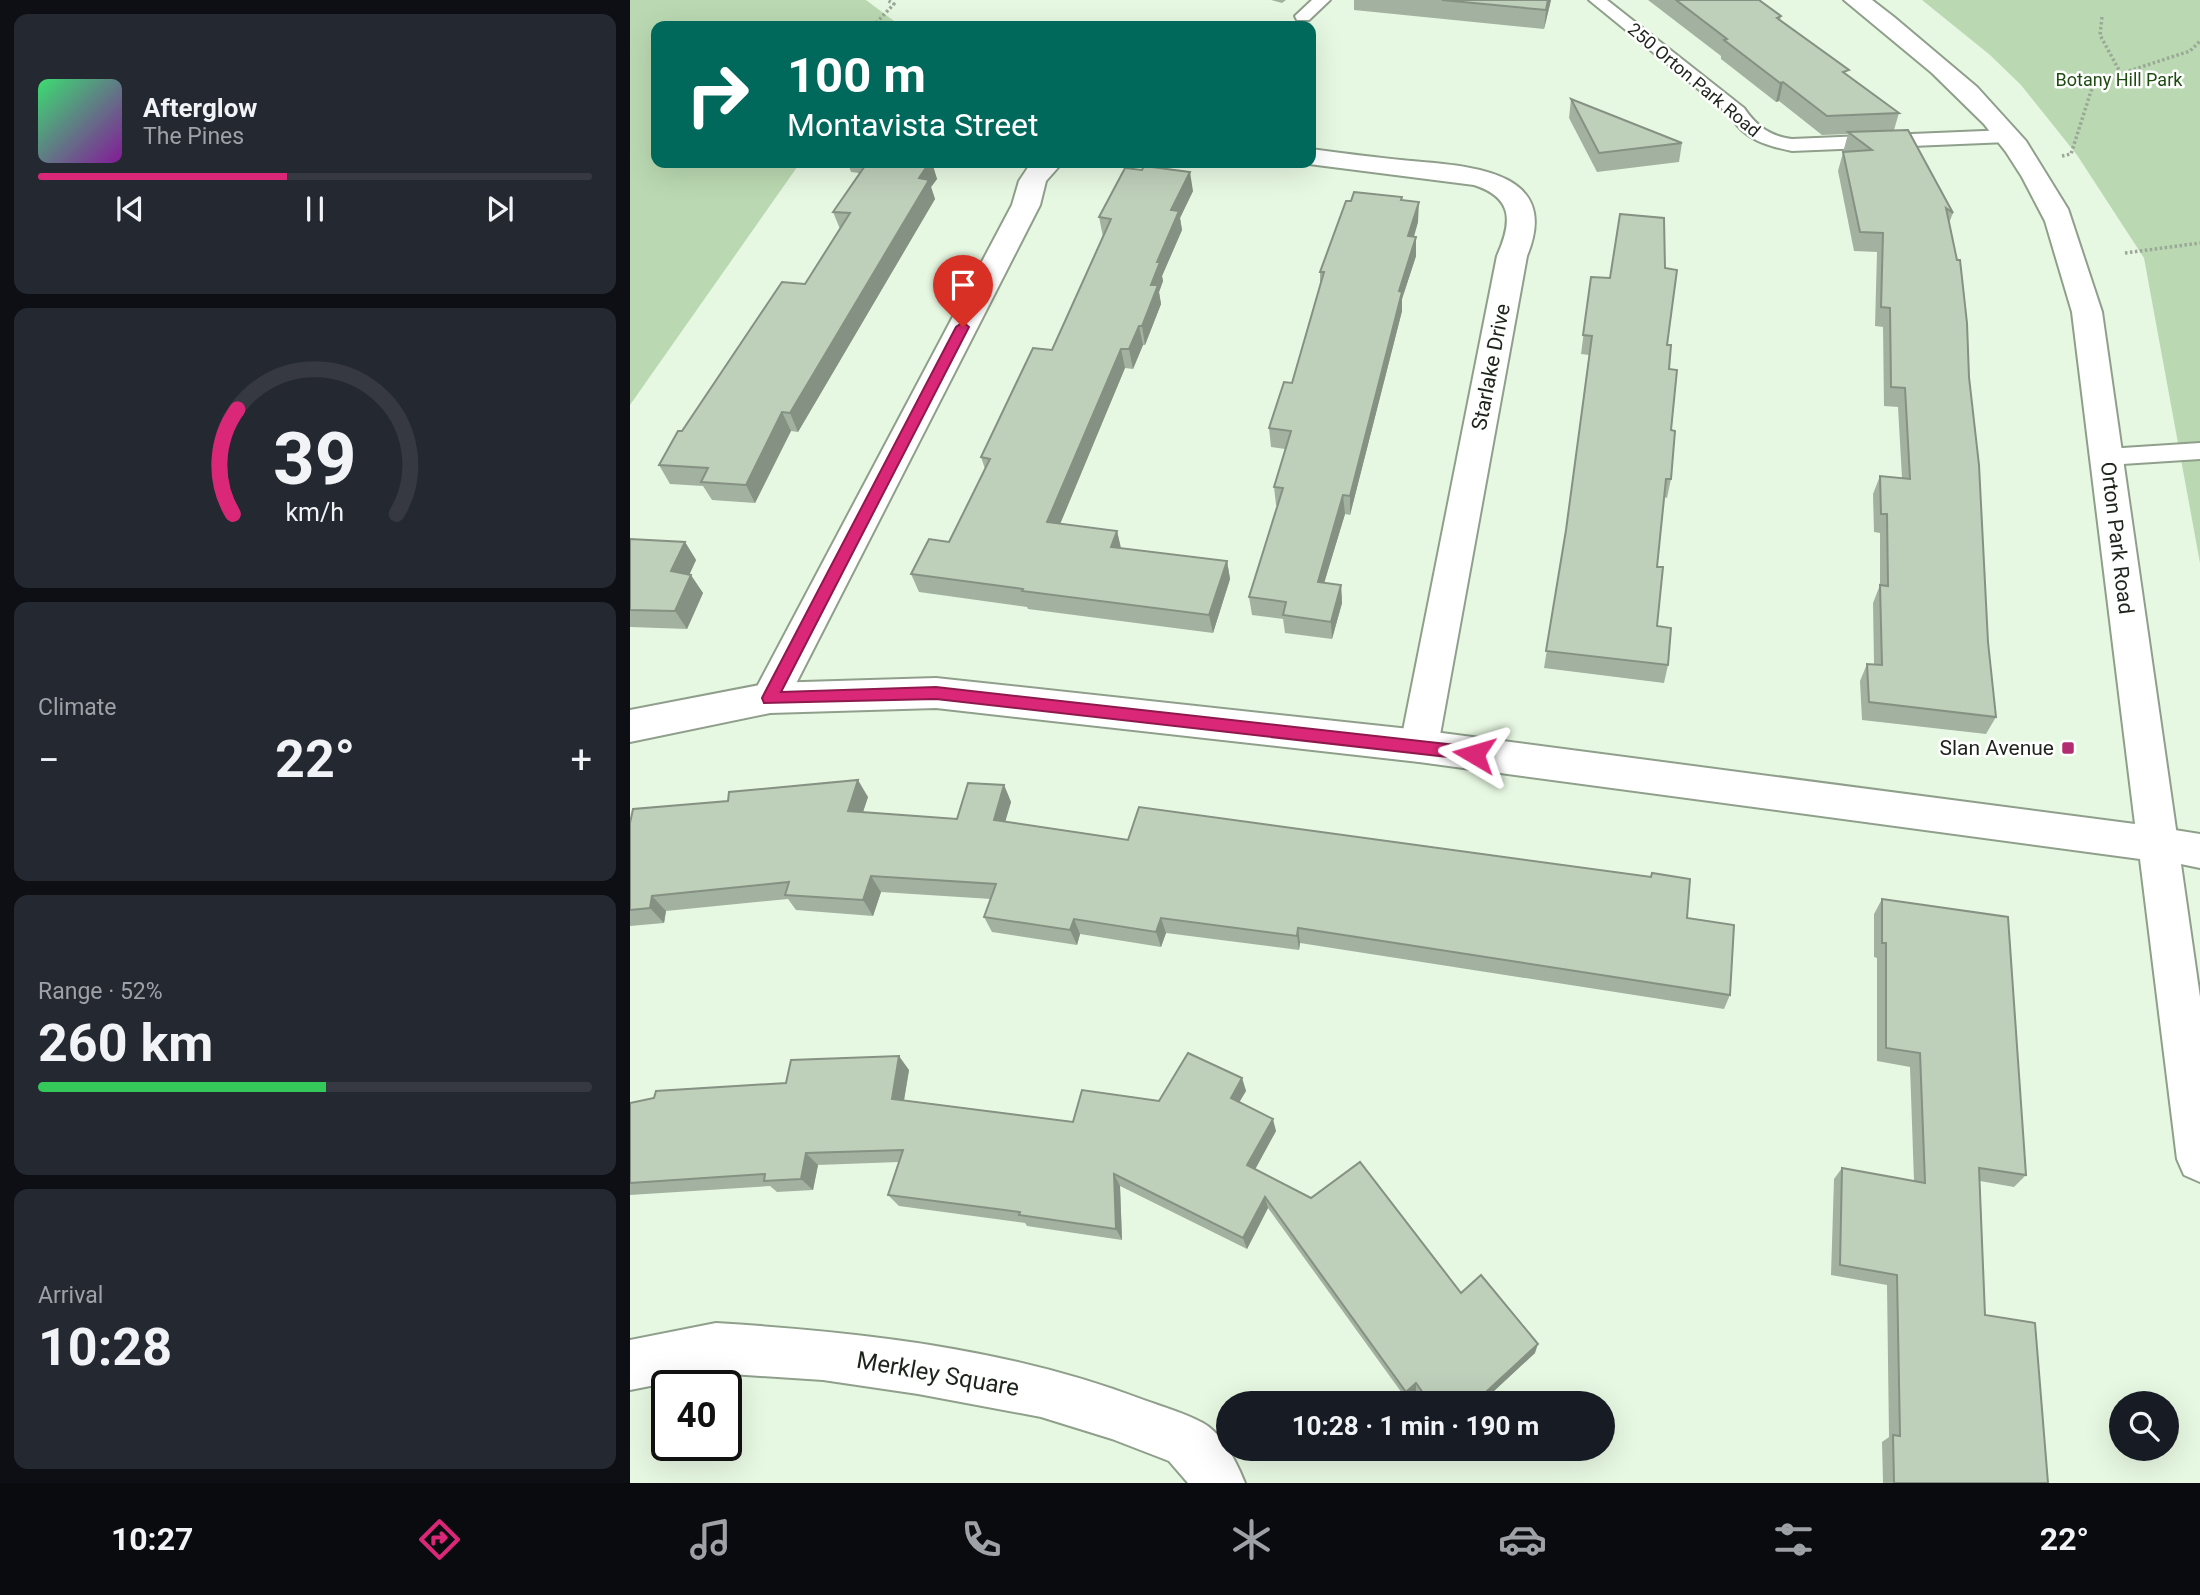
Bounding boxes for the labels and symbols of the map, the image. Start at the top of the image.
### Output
street label: 250 Orton Park Road [1624,18,1765,141]
park label: Botany Hill Park [2056,69,2183,90]
pin [933,255,993,327]
street label: Starlake Drive [1467,302,1515,432]
street label: Orton Park Road [2096,460,2138,616]
position arrow [1437,717,1511,791]
place label: Slan Avenue [1940,736,2054,760]
marker: Slan Avenue [2060,740,2076,756]
street label: Merkley Square [855,1346,1021,1402]
speed limit sign: 40 [651,1370,742,1461]

